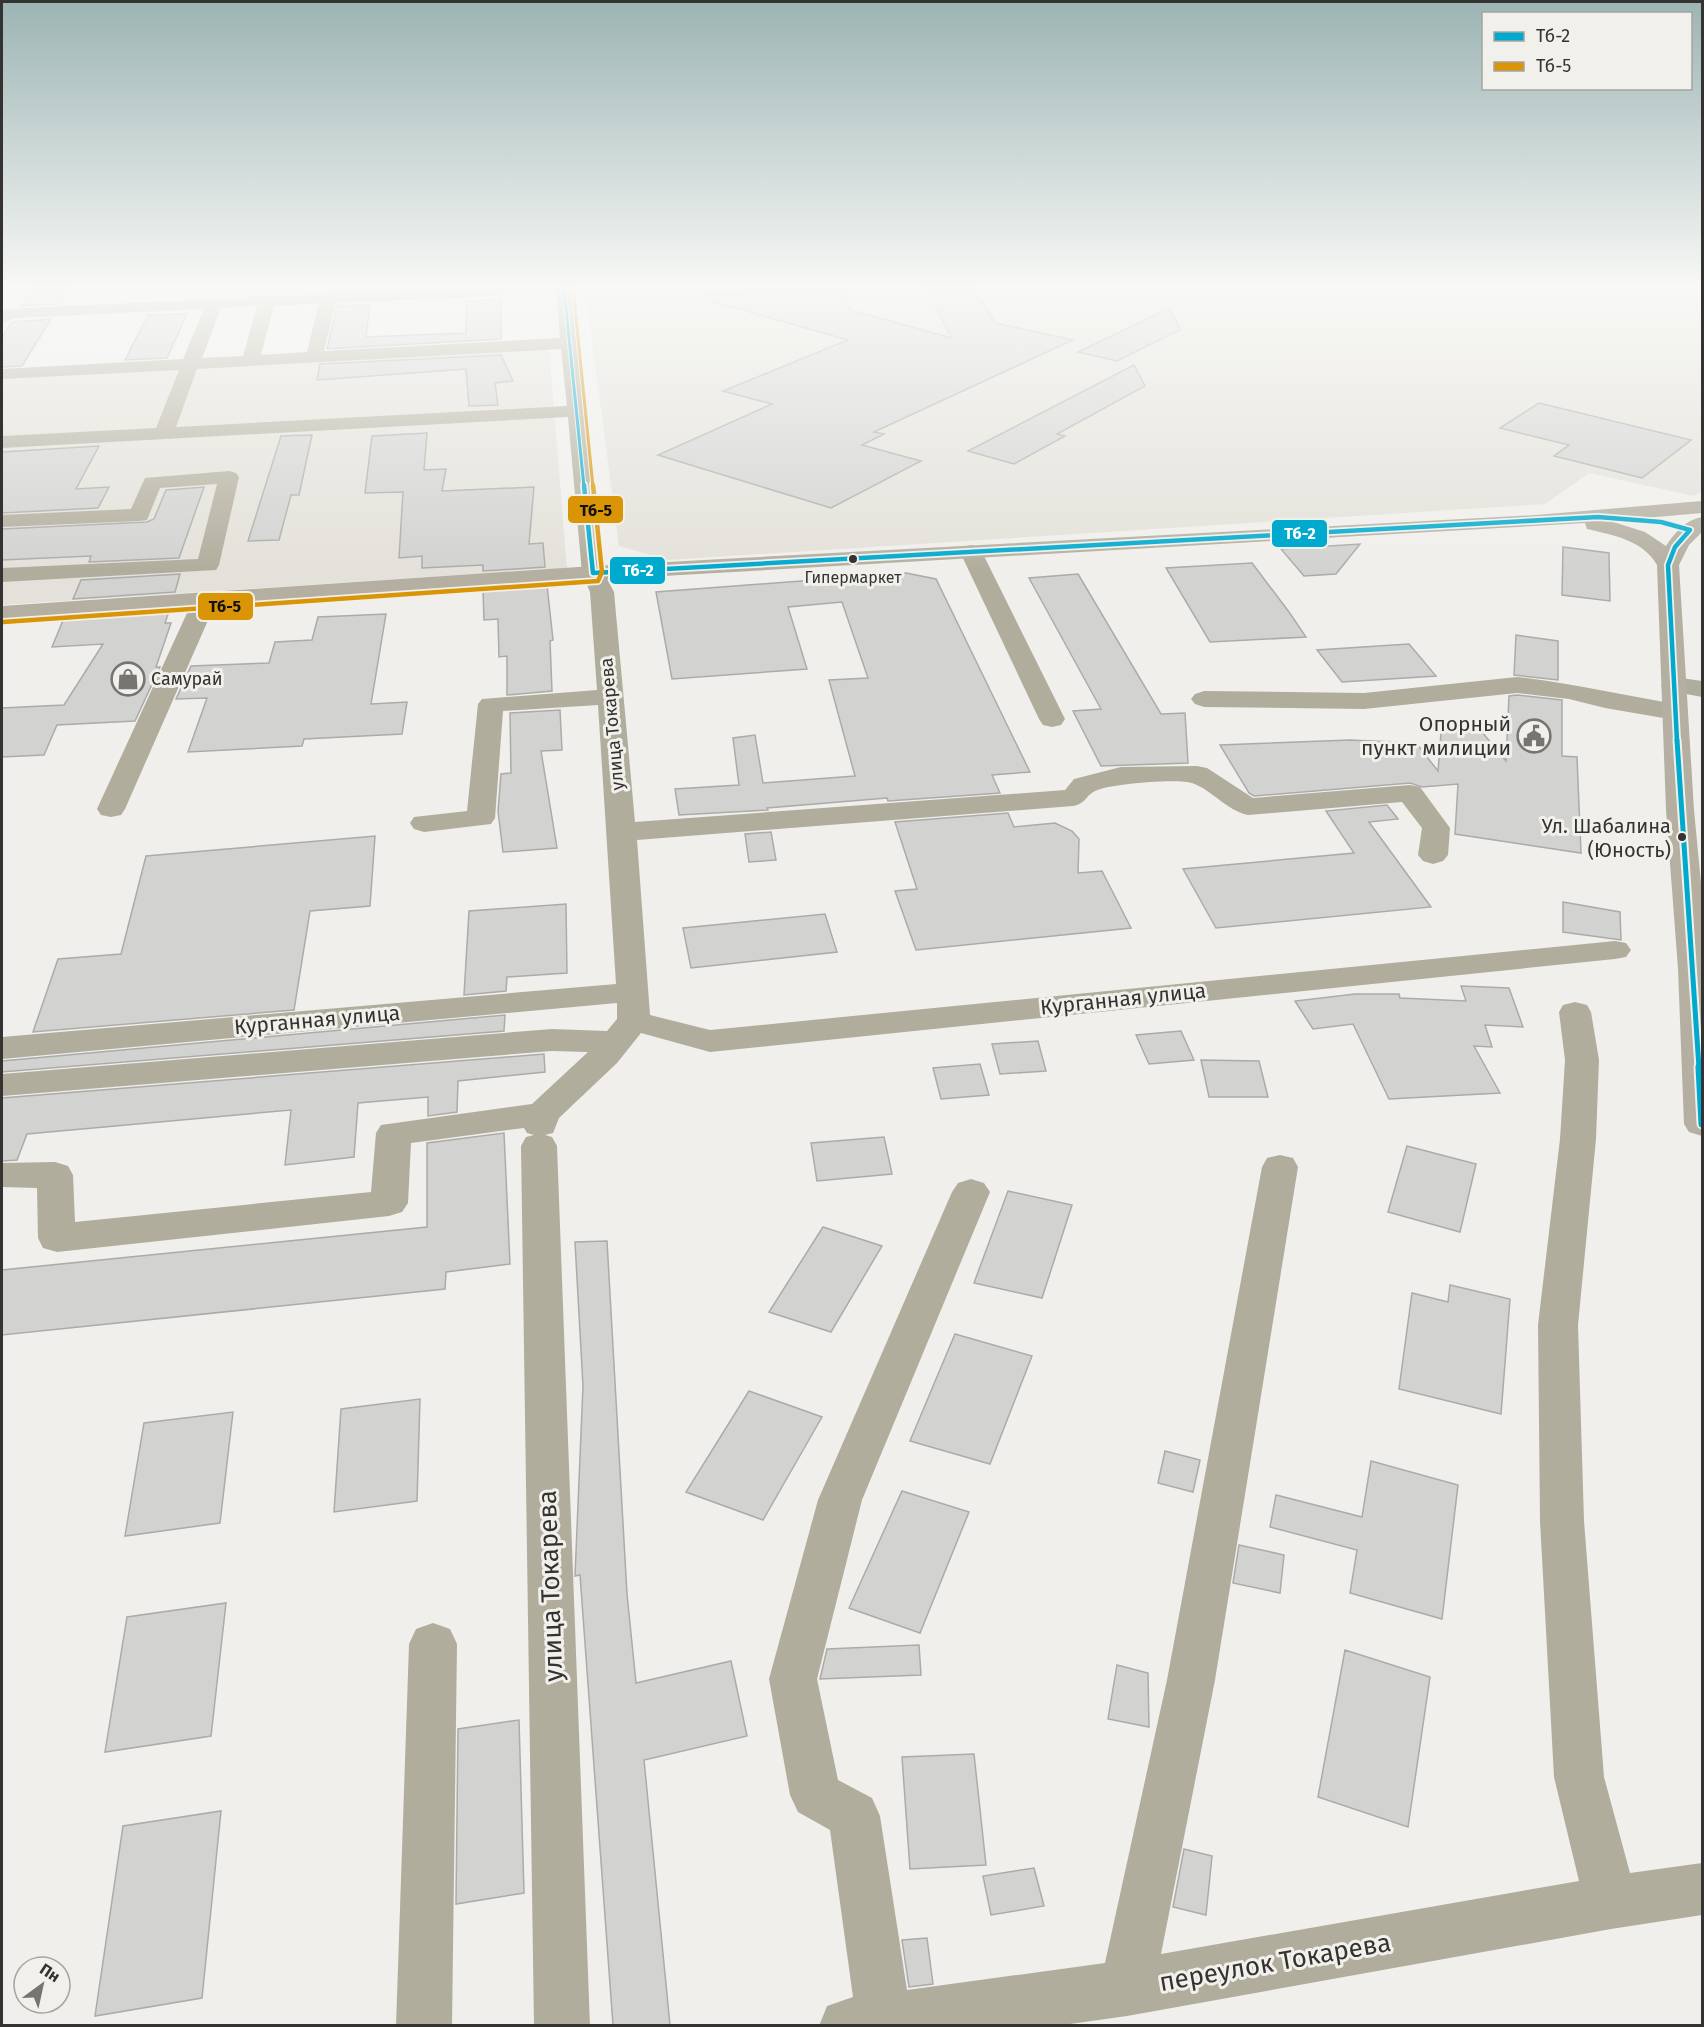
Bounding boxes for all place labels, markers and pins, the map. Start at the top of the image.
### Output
marker: Гипермаркет [847,553,859,565]
place label: Гипермаркет [805,568,902,587]
shop icon: Самурай [110,661,146,697]
place label: Самурай [151,668,223,690]
place label: Опорный пункт милиции [1361,711,1511,761]
public building icon: Опорный пункт милиции [1516,718,1552,754]
place label: Ул. Шабалина (Юность) [1542,814,1671,862]
marker: Ул. Шабалина (Юность) [1676,831,1688,843]

